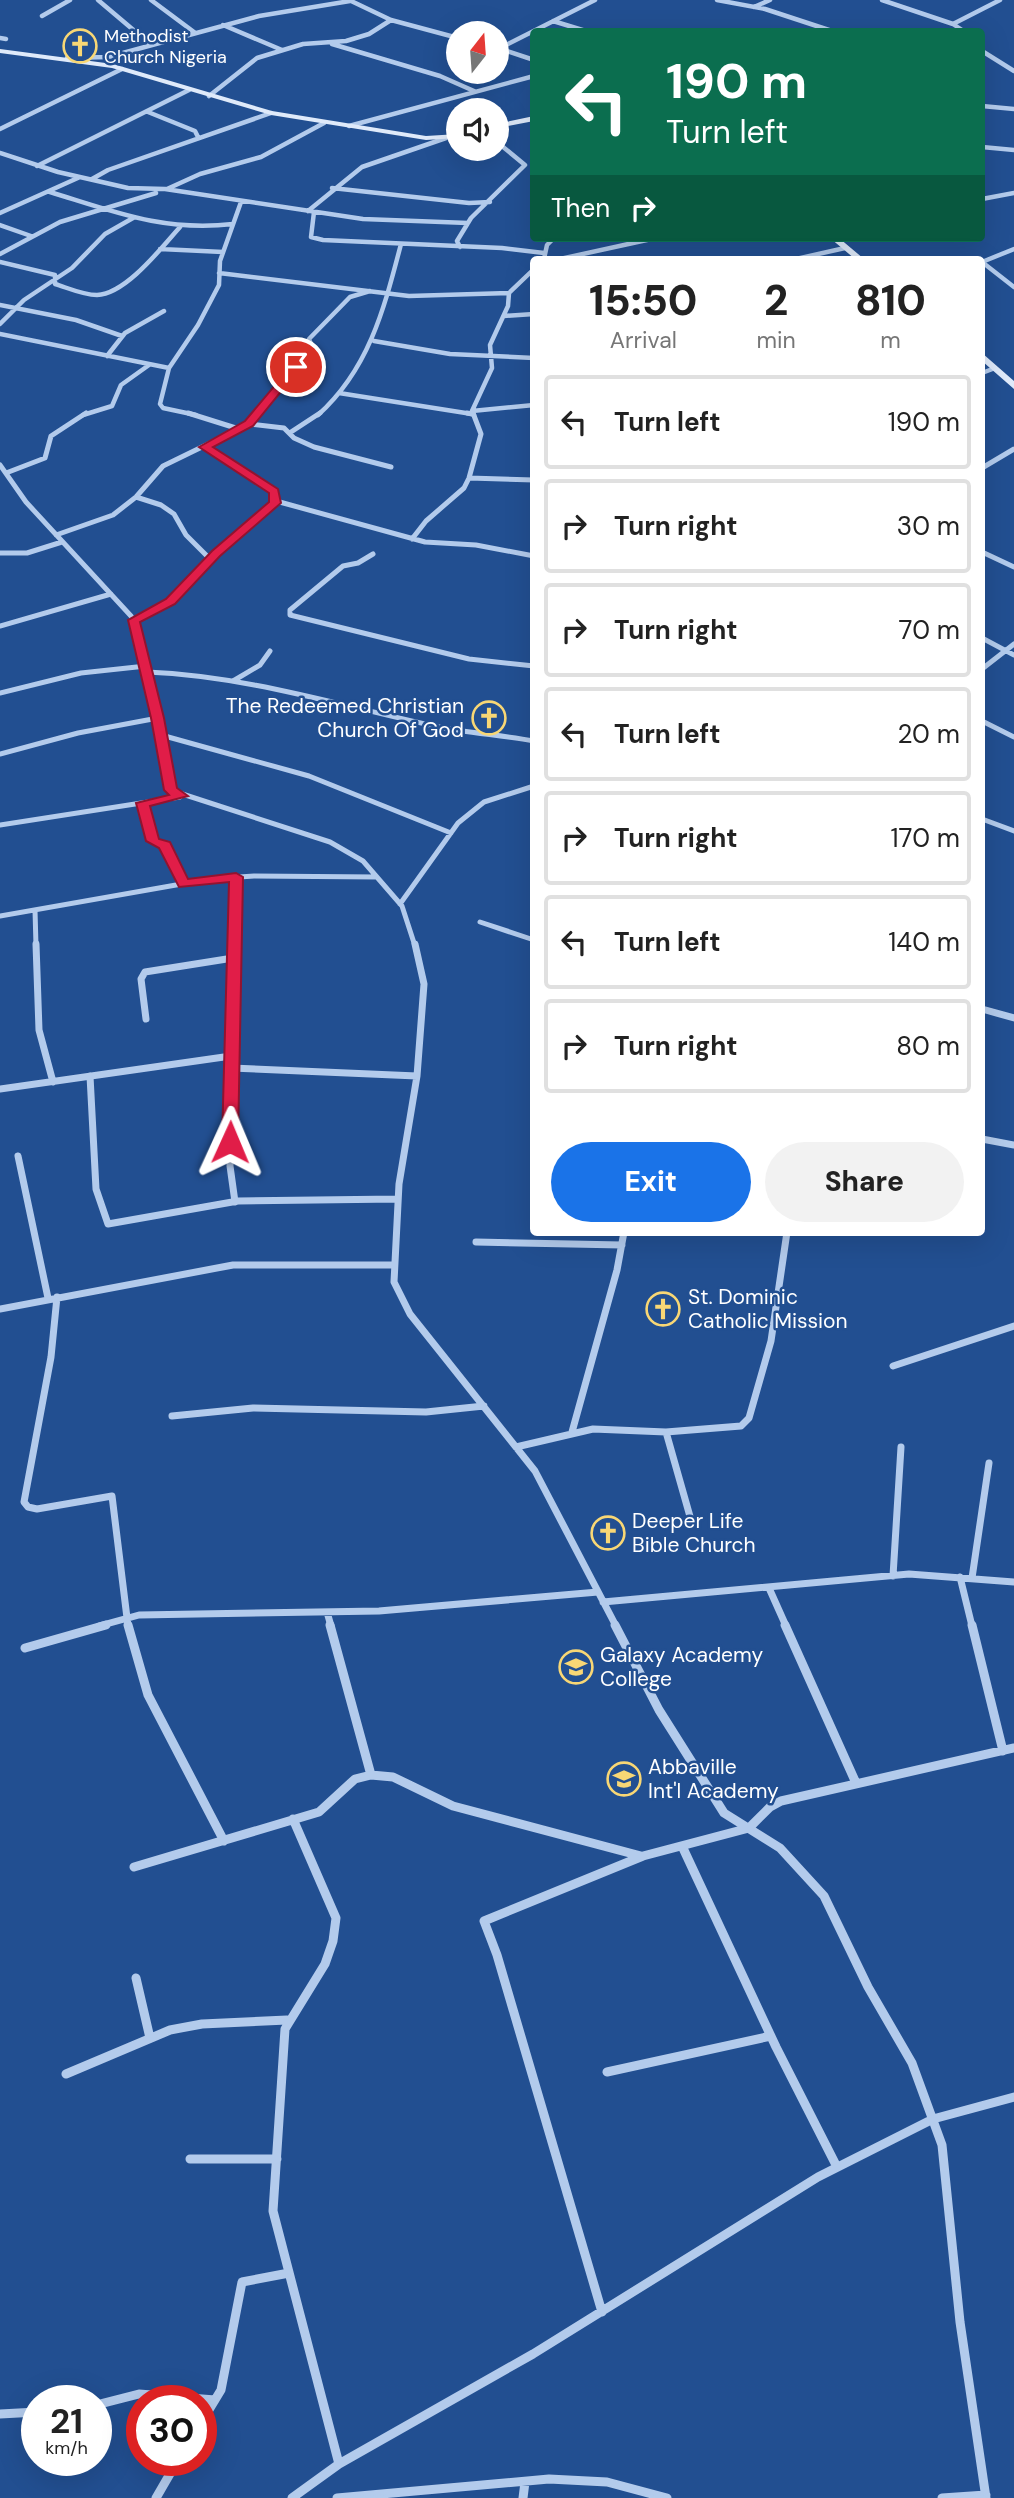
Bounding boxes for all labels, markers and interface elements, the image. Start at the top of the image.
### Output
north arrow [446,21,509,84]
map controls [446,21,509,161]
place label: Methodist Church Nigeria [104,24,227,69]
church icon: Methodist Church Nigeria [61,27,99,65]
text: 190 m [666,49,807,113]
icon: left [551,56,642,147]
button: sound [446,98,509,161]
text: Turn left [666,111,788,153]
icon: right [624,189,662,227]
text: Then [551,191,610,225]
text: 15:50 [589,273,698,328]
text: 2 [764,273,788,328]
text: 810 [855,273,926,328]
text: Arrival [610,325,677,355]
text: min [757,325,796,355]
text: m [880,325,901,355]
pin [266,337,326,397]
icon: arrive [277,348,315,386]
icon: left [555,403,593,441]
text: Turn left [614,405,721,439]
text: 190 m [888,405,960,439]
icon: right [555,507,593,545]
text: Turn right [614,509,738,543]
text: 30 m [897,509,960,543]
icon: right [555,611,593,649]
text: Turn right [614,613,738,647]
text: 70 m [899,613,960,647]
place label: The Redeemed Christian Church Of God [226,692,464,744]
church icon: The Redeemed Christian Church Of God [470,699,508,737]
icon: left [555,715,593,753]
text: Turn left [614,717,721,751]
text: 20 m [897,717,960,751]
icon: right [555,819,593,857]
text: Turn right [614,821,738,855]
text: 170 m [891,821,960,855]
icon: left [555,923,593,961]
text: Turn left [614,925,721,959]
text: 140 m [888,925,960,959]
icon: right [555,1027,593,1065]
text: Turn right [614,1029,738,1063]
text: 80 m [896,1029,960,1063]
position arrow [193,1105,267,1179]
button: Exit [551,1142,751,1222]
button: Share [765,1142,964,1222]
place label: St. Dominic Catholic Mission [688,1283,848,1335]
church icon: St. Dominic Catholic Mission [644,1290,682,1328]
place label: Deeper Life Bible Church [632,1507,756,1559]
church icon: Deeper Life Bible Church [589,1514,627,1552]
place label: Galaxy Academy College [600,1641,763,1693]
school or university icon: Galaxy Academy College [557,1648,595,1686]
place label: Abbaville Int'l Academy [648,1753,779,1805]
school or university icon: Abbaville Int'l Academy [605,1760,643,1798]
speed limit sign: 30 [126,2385,217,2476]
text: 21 [50,2398,83,2444]
text: km/h [45,2436,88,2460]

